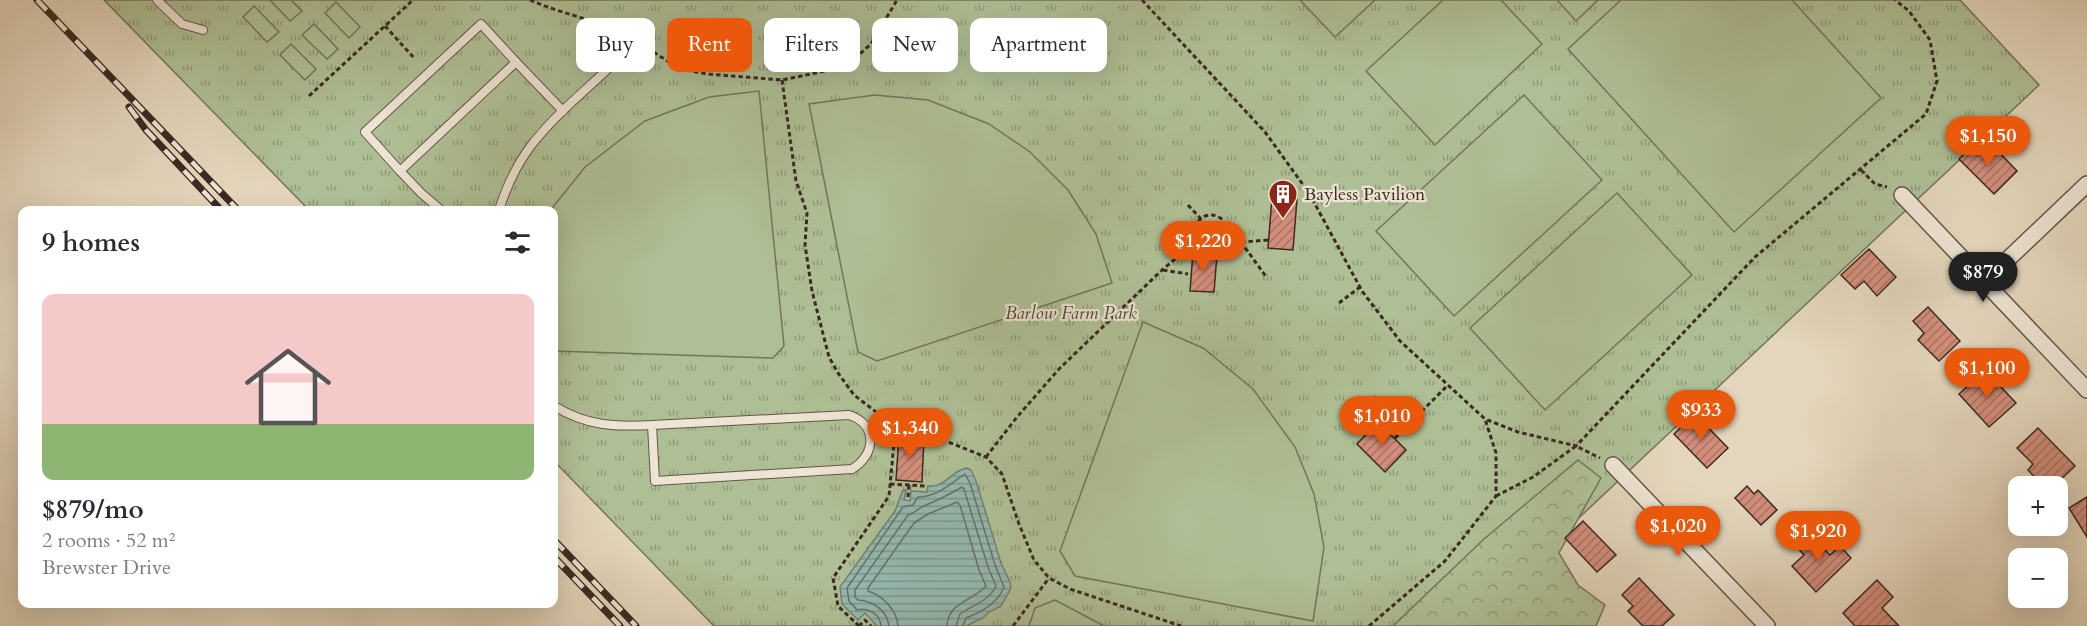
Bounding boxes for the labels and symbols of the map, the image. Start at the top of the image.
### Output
pin: $1,150 [1939,116,2037,167]
building icon: Bayless Pavilion [1267,178,1299,220]
place label: Bayless Pavilion [1304,182,1426,207]
pin: $1,220 [1154,221,1252,272]
pin: $879 [1947,252,2019,303]
park label: Barlow Farm Park [1005,301,1137,326]
pin: $1,100 [1938,348,2036,399]
pin: $933 [1665,390,1737,441]
pin: $1,010 [1333,396,1431,447]
pin: $1,340 [861,408,959,459]
pin: $1,020 [1629,506,1727,557]
pin: $1,920 [1769,511,1867,562]

